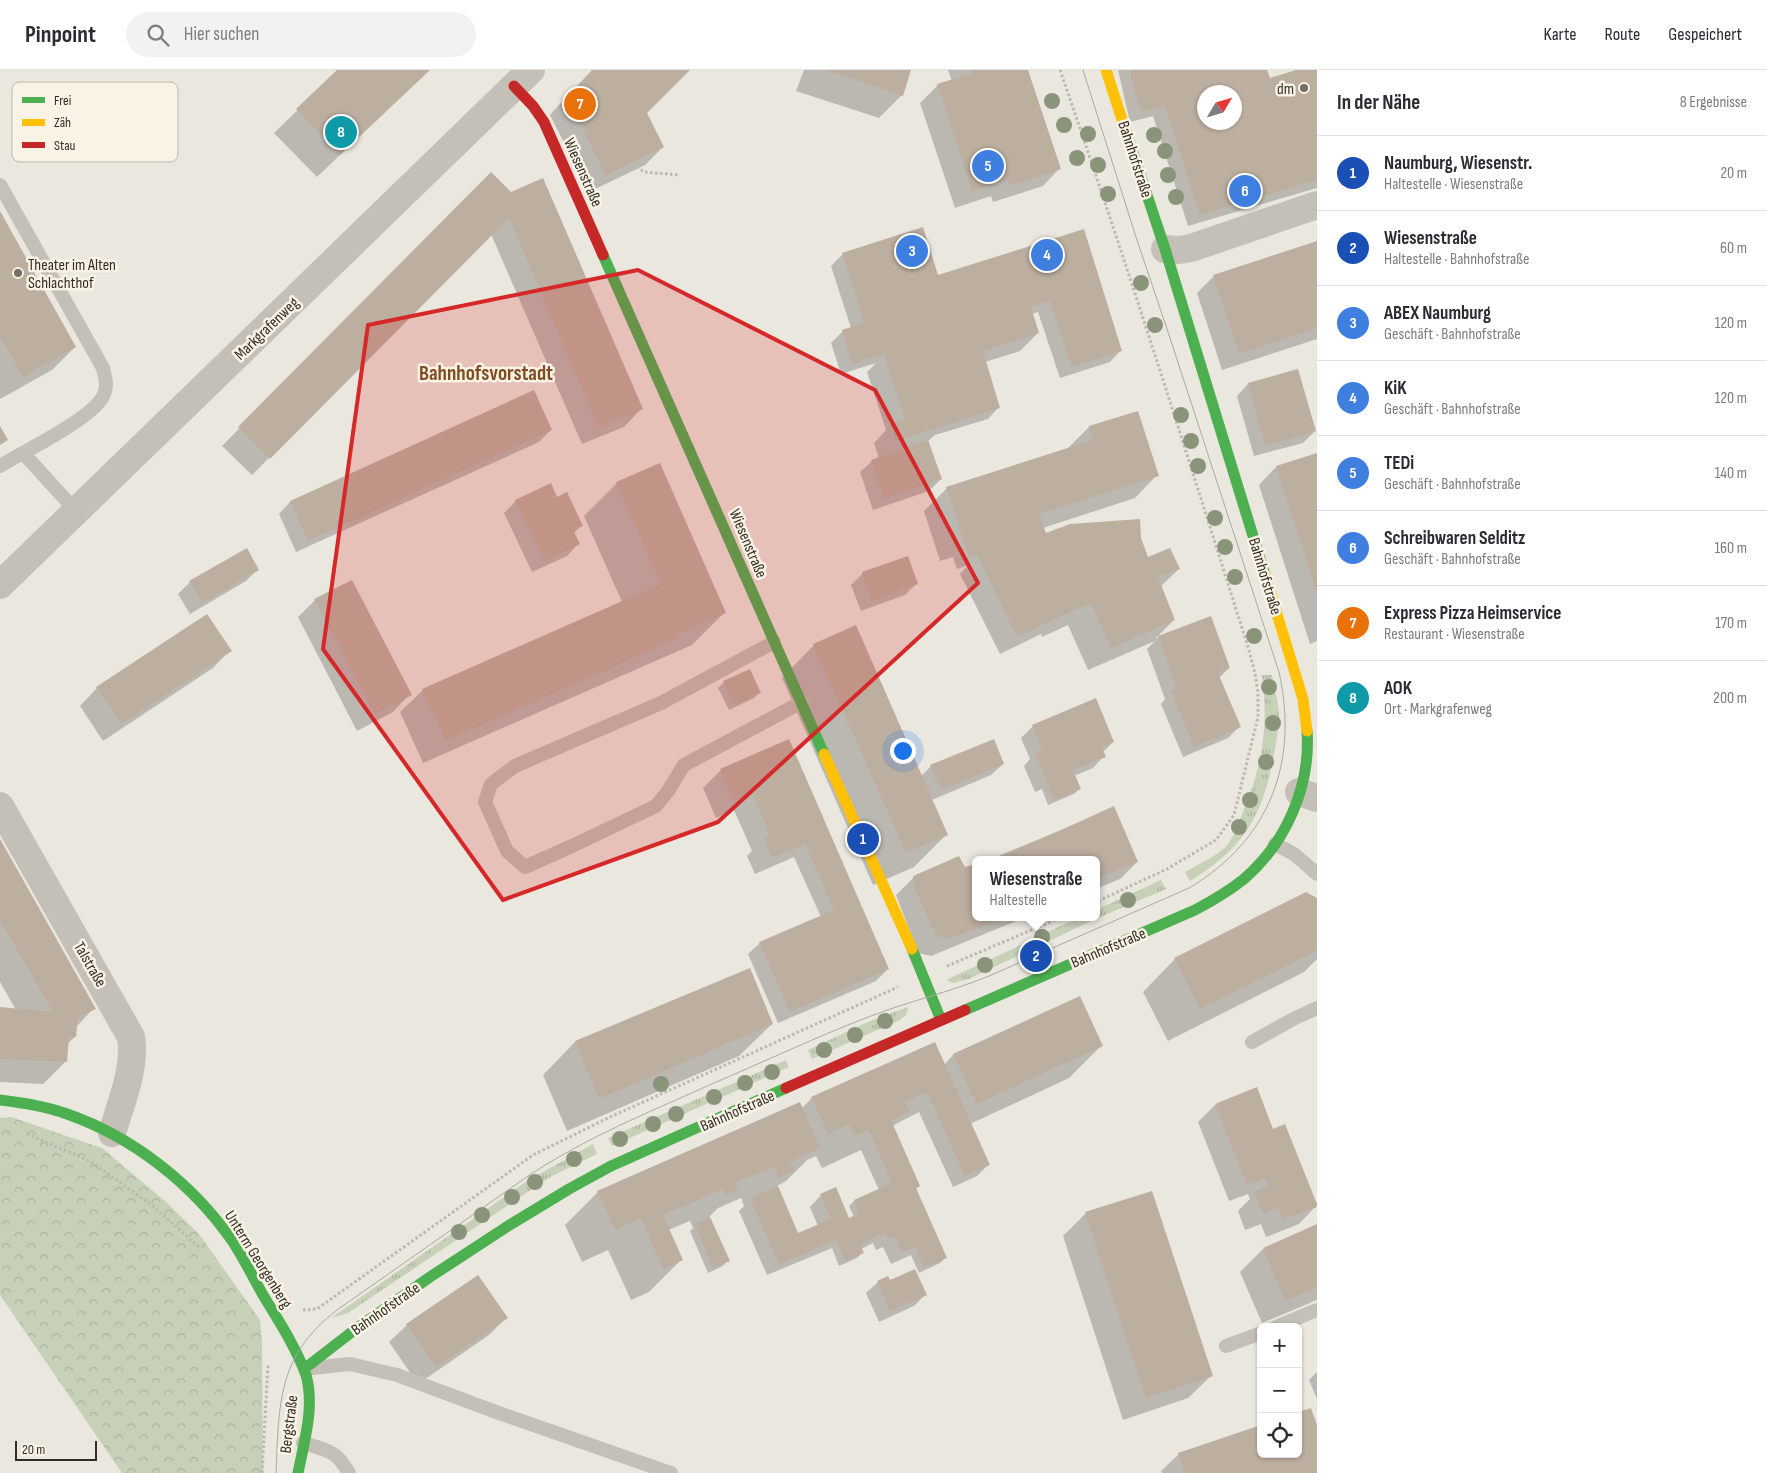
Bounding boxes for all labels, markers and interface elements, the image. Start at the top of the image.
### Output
search box [126,12,476,57]
text: Pinpoint [25,20,96,49]
icon: search [144,21,172,49]
text: Hier suchen [184,23,259,46]
text: Karte [1544,24,1577,45]
text: Route [1605,24,1640,45]
text: Gespeichert [1668,24,1742,45]
place label: dm [1277,80,1294,99]
legend [12,82,178,162]
marker: dm [1298,82,1310,94]
pin: 7 [564,85,596,123]
north arrow [1197,85,1242,130]
text: In der Nähe [1337,90,1420,115]
text: Frei [54,92,71,109]
text: 8 Ergebnisse [1680,93,1747,112]
pin: 8 [325,113,357,151]
text: Zäh [54,114,71,131]
street label: Bahnhofstraße [1113,119,1156,200]
street label: Wiesenstraße [559,135,606,210]
text: Stau [54,137,76,154]
pin: 5 [972,147,1004,185]
text: Naumburg, Wiesenstr. [1384,152,1532,175]
text: 1 [1350,164,1356,183]
text: 20 m [1720,164,1747,183]
pin: 6 [1229,172,1261,210]
text: Haltestelle · Wiesenstraße [1384,175,1523,194]
text: Wiesenstraße [1384,227,1477,250]
pin: 3 [896,232,928,270]
pin: 4 [1031,236,1063,274]
text: 2 [1349,239,1357,258]
text: 60 m [1720,239,1747,258]
text: Haltestelle · Bahnhofstraße [1384,250,1529,269]
place label: Theater im Alten Schlachthof [28,256,116,293]
marker: Theater im Alten Schlachthof [12,267,24,279]
street label: Markgrafenweg [231,294,303,364]
text: ABEX Naumburg [1384,302,1491,325]
text: 3 [1349,314,1357,333]
text: 120 m [1715,314,1747,333]
text: Geschäft · Bahnhofstraße [1384,325,1521,344]
district label: Bahnhofsvorstadt [419,361,553,386]
text: KiK [1384,377,1407,400]
text: 4 [1349,389,1357,408]
text: 120 m [1715,389,1747,408]
text: Geschäft · Bahnhofstraße [1384,400,1521,419]
text: TEDi [1384,452,1414,475]
text: 5 [1349,464,1357,483]
text: 140 m [1715,464,1747,483]
text: Geschäft · Bahnhofstraße [1384,475,1521,494]
street label: Wiesenstraße [725,506,771,581]
text: Schreibwaren Selditz [1384,527,1525,550]
street label: Bahnhofstraße [1244,536,1285,617]
text: 6 [1349,539,1357,558]
text: 160 m [1714,539,1747,558]
text: Geschäft · Bahnhofstraße [1384,550,1521,569]
text: Express Pizza Heimservice [1384,602,1561,625]
text: 7 [1350,614,1356,633]
text: 170 m [1715,614,1747,633]
text: Restaurant · Wiesenstraße [1384,625,1525,644]
text: AOK [1384,677,1412,700]
text: 8 [1349,689,1357,708]
text: 200 m [1713,689,1747,708]
text: Ort · Markgrafenweg [1384,700,1492,719]
your location [890,738,916,764]
pin: 1 [847,820,879,858]
popup [972,856,1100,921]
text: Wiesenstraße [990,868,1082,891]
text: Haltestelle [990,891,1047,910]
street label: Bahnhofstraße [1068,924,1149,973]
pin: 2 [1020,937,1052,975]
street label: Talstraße [69,939,110,991]
street label: Bahnhofstraße [697,1087,778,1136]
street label: Unterm Georgenberg [220,1207,295,1312]
street label: Bahnhofstraße [348,1279,424,1340]
map controls [1257,1323,1302,1458]
button: + [1257,1323,1302,1368]
button: − [1257,1368,1302,1413]
street label: Bergstraße [277,1394,302,1454]
button: locate [1257,1413,1302,1458]
scale bar [15,1438,98,1461]
text: 20 m [22,1441,45,1458]

